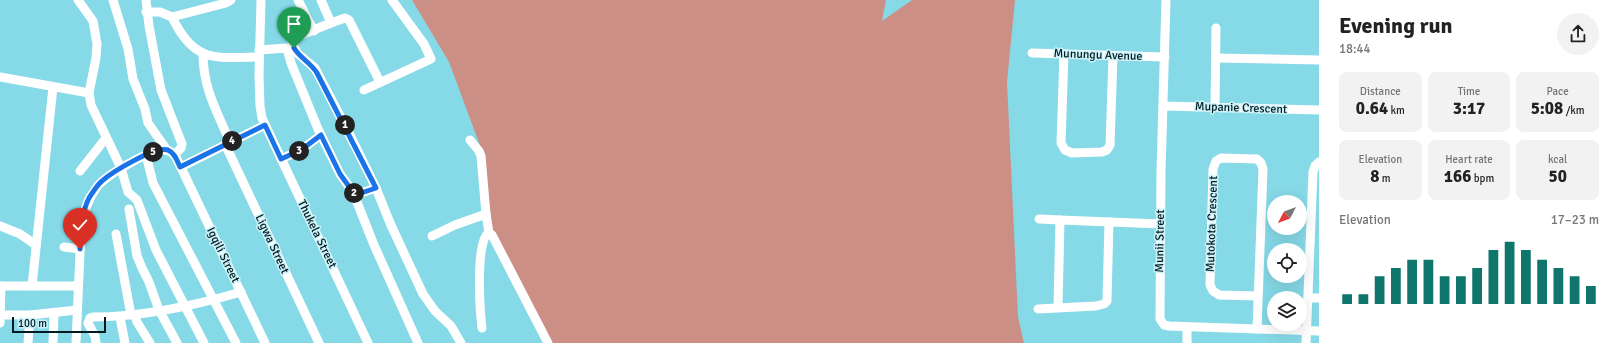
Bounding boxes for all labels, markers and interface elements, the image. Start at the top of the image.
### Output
pin [277,7.0,311,48]
text: Evening run [1339,12,1453,39]
icon: arrive [283,13,305,35]
button: share [1557,13,1599,55]
text: 18:44 [1339,41,1371,57]
street label: Munungu Avenue [1053,46,1143,64]
text: Distance [1360,85,1401,98]
text: Time [1458,85,1480,98]
text: Pace [1547,85,1569,98]
text: 0.64 [1356,98,1388,119]
text: 3:17 [1453,98,1485,119]
text: 5:08 [1531,98,1563,119]
street label: Mupanie Crescent [1195,99,1287,117]
text: km [1388,104,1405,117]
text: /km [1563,104,1585,117]
pin: 1 [335,115,355,135]
text: 1 [342,118,348,131]
pin: 4 [222,131,242,151]
text: 4 [229,134,235,147]
pin: 3 [289,141,309,161]
pin: 5 [143,142,163,162]
text: 3 [296,144,302,157]
text: 5 [150,145,156,158]
text: Elevation [1358,153,1402,166]
text: Heart rate [1445,153,1493,166]
text: kcal [1548,153,1567,166]
text: 8 [1370,166,1379,187]
text: 166 [1444,166,1471,187]
text: 50 [1548,166,1567,187]
text: m [1379,172,1391,185]
text: bpm [1471,172,1494,185]
street label: Mutokota Crescent [1203,176,1221,272]
pin: 2 [344,183,364,203]
text: 2 [351,186,357,199]
north arrow [1267,195,1307,235]
map controls [1267,195,1307,331]
street label: Thukela Street [294,197,340,271]
pin [63,208,97,249]
street label: Munii Street [1152,209,1168,273]
street label: Ligwa Street [252,212,292,276]
text: Elevation [1339,212,1391,228]
text: 17–23 m [1551,212,1599,228]
icon: check [69,214,91,236]
street label: Igqili Street [203,225,243,285]
button: locate [1267,243,1307,283]
button: layers [1267,291,1307,331]
scale bar [12,315,106,334]
text: 100 m [18,317,47,330]

